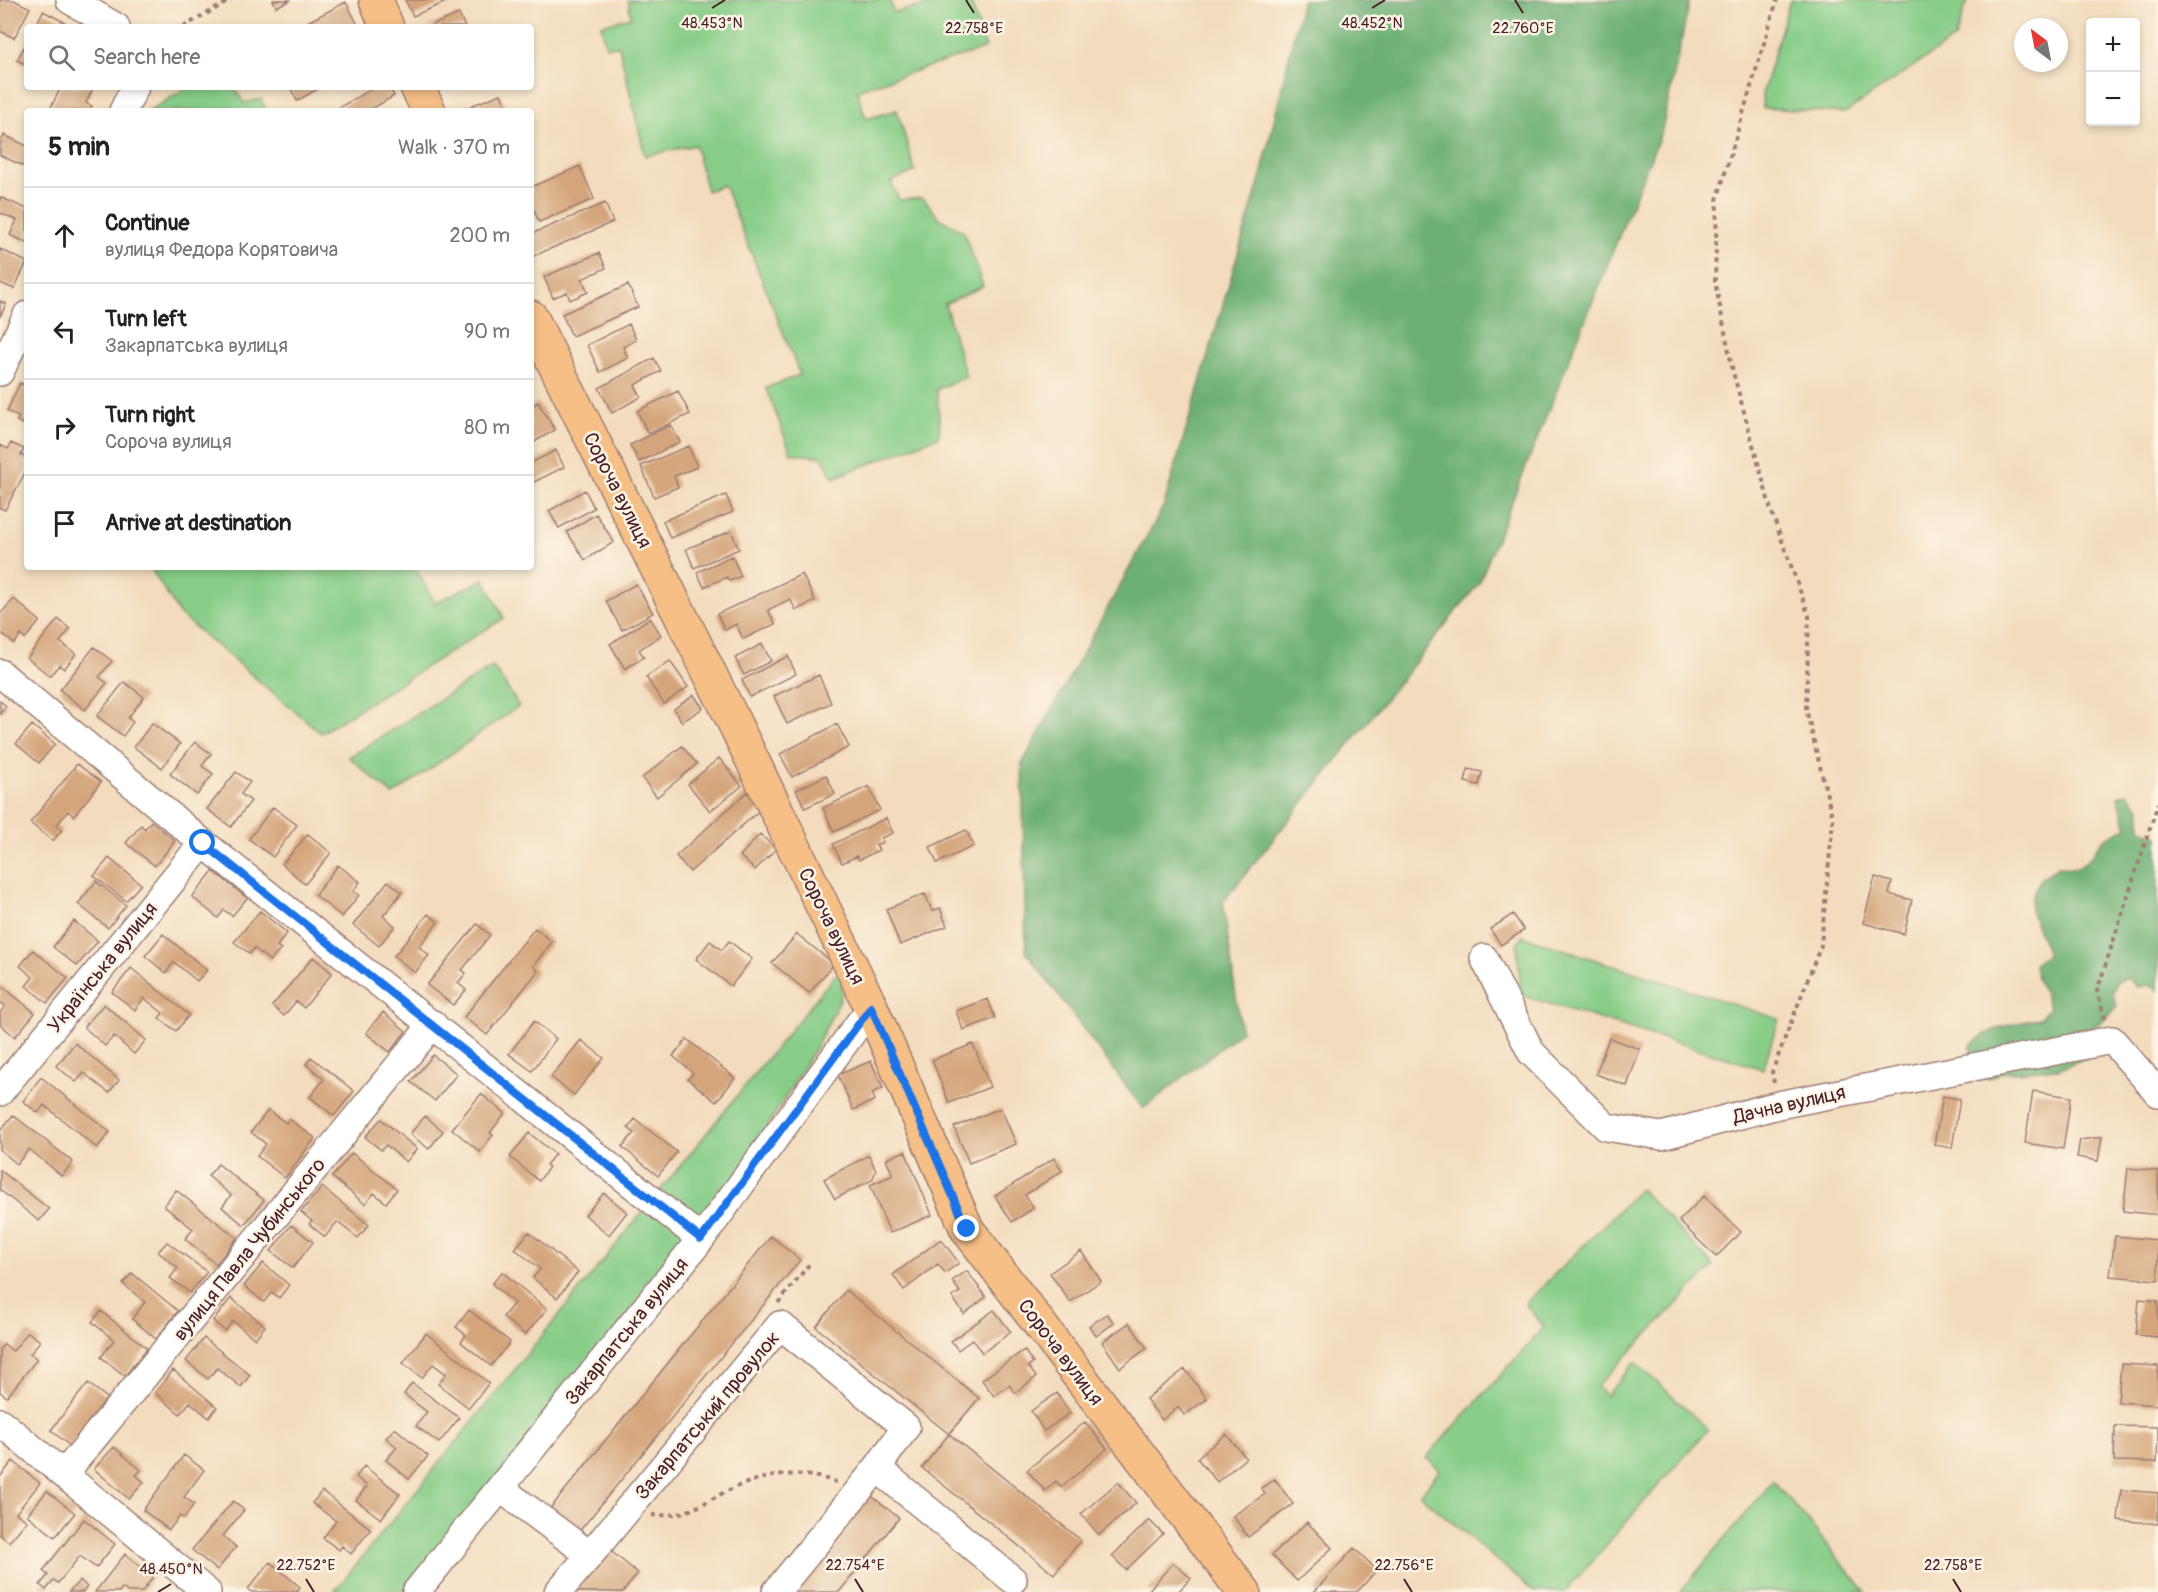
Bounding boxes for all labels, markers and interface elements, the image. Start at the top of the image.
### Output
text: 48.453°N [681,14,743,33]
text: 48.452°N [1341,14,1403,33]
north arrow [2014,18,2068,72]
map controls [2086,18,2140,126]
button: + [2086,18,2140,72]
text: 22.758°E [945,19,1003,38]
text: 22.760°E [1492,19,1554,38]
search box [24,24,534,90]
icon: search [45,41,78,74]
text: Search here [93,43,200,71]
button: − [2086,72,2140,126]
text: 5 min [48,131,110,163]
text: Walk · 370 m [398,135,510,160]
text: Continue [105,209,189,237]
icon: ahead [48,219,81,252]
text: 200 m [449,223,510,248]
text: вулиця Федора Корятовича [105,237,338,262]
text: Turn left [105,305,187,333]
icon: left [48,315,81,348]
text: 90 m [464,319,510,344]
text: Закарпатська вулиця [105,333,288,358]
text: Turn right [105,401,195,429]
icon: right [48,411,81,444]
text: 80 m [464,415,510,440]
street label: Сороча вулиця [578,428,657,552]
text: Сороча вулиця [105,429,232,454]
icon: arrive [48,507,81,540]
text: Arrive at destination [105,509,291,537]
route start [189,829,215,855]
street label: Сороча вулиця [793,864,871,989]
street label: Українська вулиця [42,897,163,1038]
street label: Дачна вулиця [1729,1079,1848,1130]
street label: вулиця Павла Чубинського [168,1153,331,1346]
route end [953,1215,979,1241]
street label: Закарпатська вулиця [559,1252,694,1410]
street label: Сороча вулиця [1012,1294,1109,1410]
street label: Закарпатський провулок [629,1326,785,1505]
text: 22.752°E [277,1556,336,1575]
text: 22.754°E [825,1556,885,1575]
text: 22.756°E [1374,1556,1434,1575]
text: 22.758°E [1924,1556,1982,1575]
text: 48.450°N [139,1560,203,1579]

